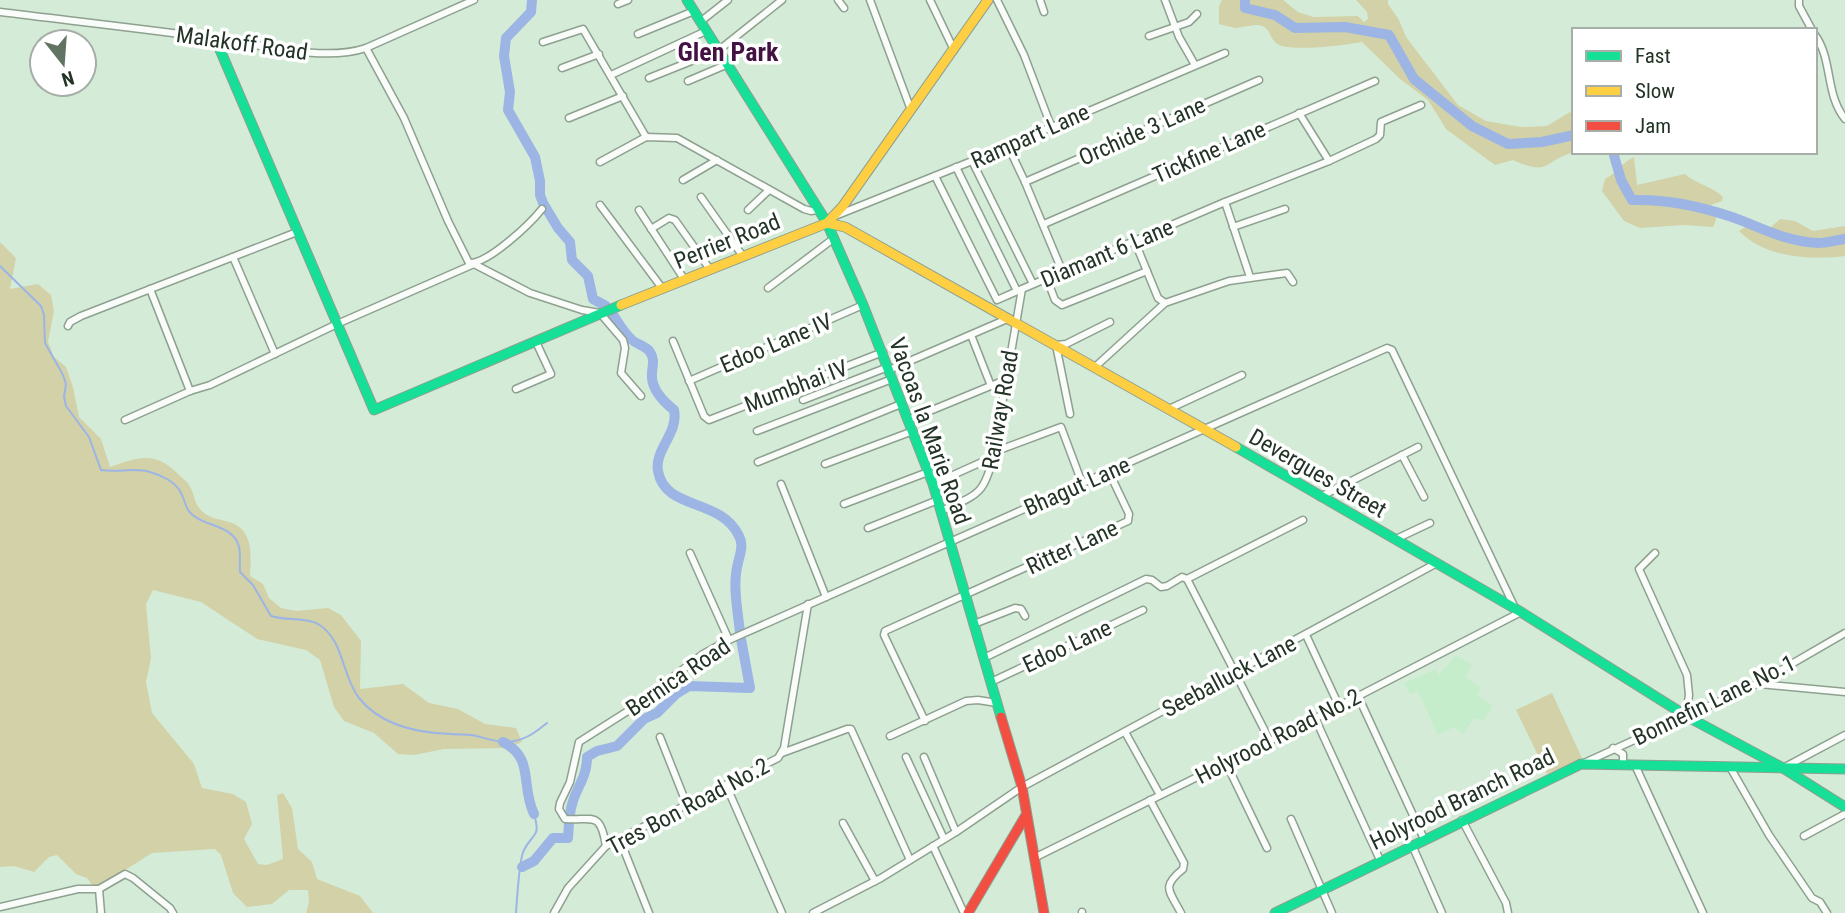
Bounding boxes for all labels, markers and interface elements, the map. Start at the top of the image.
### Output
street label: Malakoff Road [174,21,309,66]
north arrow [28,28,98,98]
legend [1572,28,1817,154]
district label: Glen Park [678,37,779,67]
text: Fast [1635,44,1671,68]
text: N [59,66,77,91]
text: Slow [1635,79,1675,103]
street label: Orchide 3 Lane [1075,92,1210,171]
street label: Rampart Lane [967,98,1093,175]
text: Jam [1635,114,1671,138]
street label: Tickfine Lane [1149,116,1270,189]
street label: Perrier Road [670,208,784,275]
street label: Diamant 6 Lane [1037,213,1178,294]
street label: Edoo Lane IV [716,308,836,379]
street label: Vacoas la Marie Road [883,334,976,528]
street label: Railway Road [977,348,1024,472]
street label: Mumbhai IV [741,354,852,419]
street label: Devergues Street [1244,423,1391,524]
street label: Bhagut Lane [1020,451,1134,522]
street label: Ritter Lane [1022,514,1122,580]
street label: Edoo Lane [1019,614,1116,679]
street label: Seeballuck Lane [1158,630,1301,723]
street label: Bernica Road [621,633,736,722]
street label: Bonnefin Lane No.1 [1629,649,1800,751]
street label: Holyrood Road No.2 [1191,683,1365,790]
street label: Holyrood Branch Road [1366,743,1559,856]
street label: Tres Bon Road No.2 [603,752,774,861]

